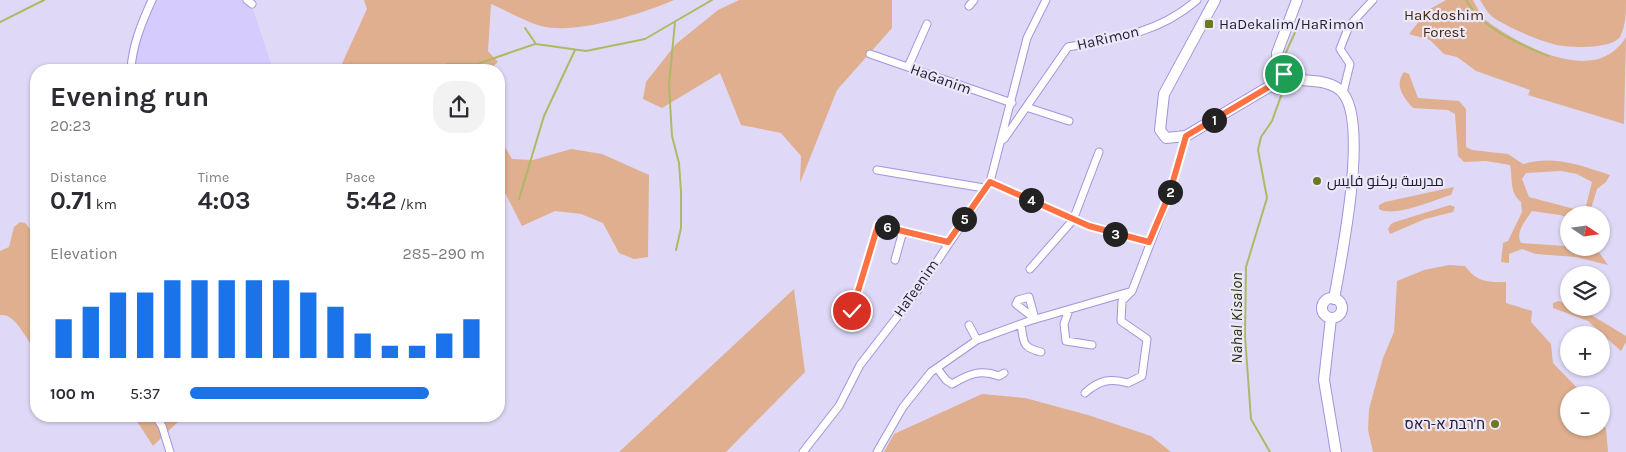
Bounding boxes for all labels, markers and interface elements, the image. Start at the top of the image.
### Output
park label: HaKdoshim Forest [1404,6,1484,41]
place label: HaDekalim/HaRimon [1219,15,1364,33]
marker: HaDekalim/HaRimon [1203,18,1215,30]
street label: HaRimon [1075,22,1141,54]
pin [1263,53,1305,95]
street label: HaGanim [908,60,974,98]
icon: arrive [1270,60,1298,88]
text: Evening run [50,80,209,113]
button: share [433,81,485,133]
pin: 1 [1202,108,1226,132]
text: 1 [1212,112,1217,129]
text: 20:23 [50,116,91,135]
text: Distance [50,169,107,186]
text: Time [198,169,229,186]
text: Pace [345,169,375,186]
place label: مدرسة بركنو فايس [1327,172,1444,191]
marker: مدرسة بركنو فايس [1311,175,1323,187]
pin: 2 [1158,180,1182,204]
text: 2 [1166,184,1175,201]
text: 0.71 [50,186,93,215]
text: 4:03 [198,186,251,215]
text: 5:42 [345,186,397,215]
pin: 4 [1018,188,1044,212]
text: 4 [1027,192,1036,209]
text: km [93,196,117,213]
text: /km [397,196,427,213]
pin: 5 [952,206,976,232]
north arrow [1560,206,1610,256]
map controls [1560,206,1610,436]
text: 5 [960,211,969,228]
pin: 6 [874,214,900,240]
text: 6 [883,219,892,236]
pin: 3 [1102,222,1128,246]
text: 3 [1111,226,1120,243]
text: Elevation [50,244,118,263]
text: 285–290 m [402,244,485,263]
street label: HaTeenim [890,256,942,320]
button: layers [1560,266,1610,316]
water label: Nahal Kisalon [1227,272,1246,364]
pin [831,290,873,332]
icon: check [838,297,866,325]
button: + [1560,326,1610,376]
text: 100 m [50,384,95,403]
text: 5:37 [130,384,160,403]
button: − [1560,386,1610,436]
place label: ח'רבת א-ראס [1404,415,1485,433]
marker: ח'רבת א-ראס [1489,418,1501,430]

